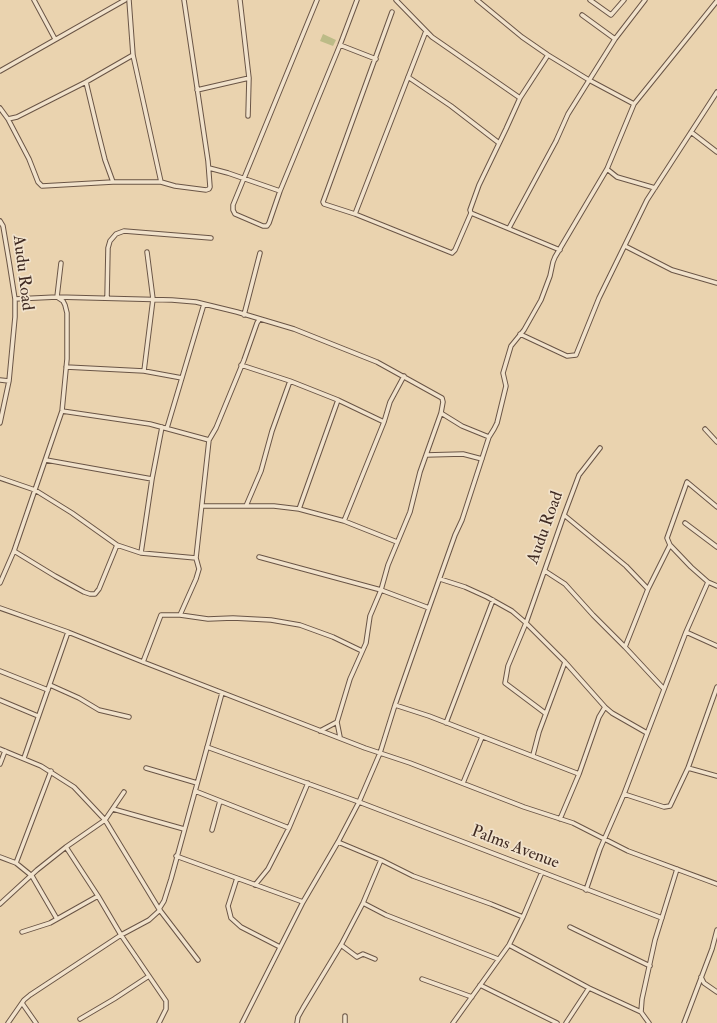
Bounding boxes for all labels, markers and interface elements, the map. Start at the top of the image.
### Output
street label: Audu Road [7,234,37,312]
street label: Audu Road [523,489,569,567]
street label: Palms Avenue [468,822,562,874]

